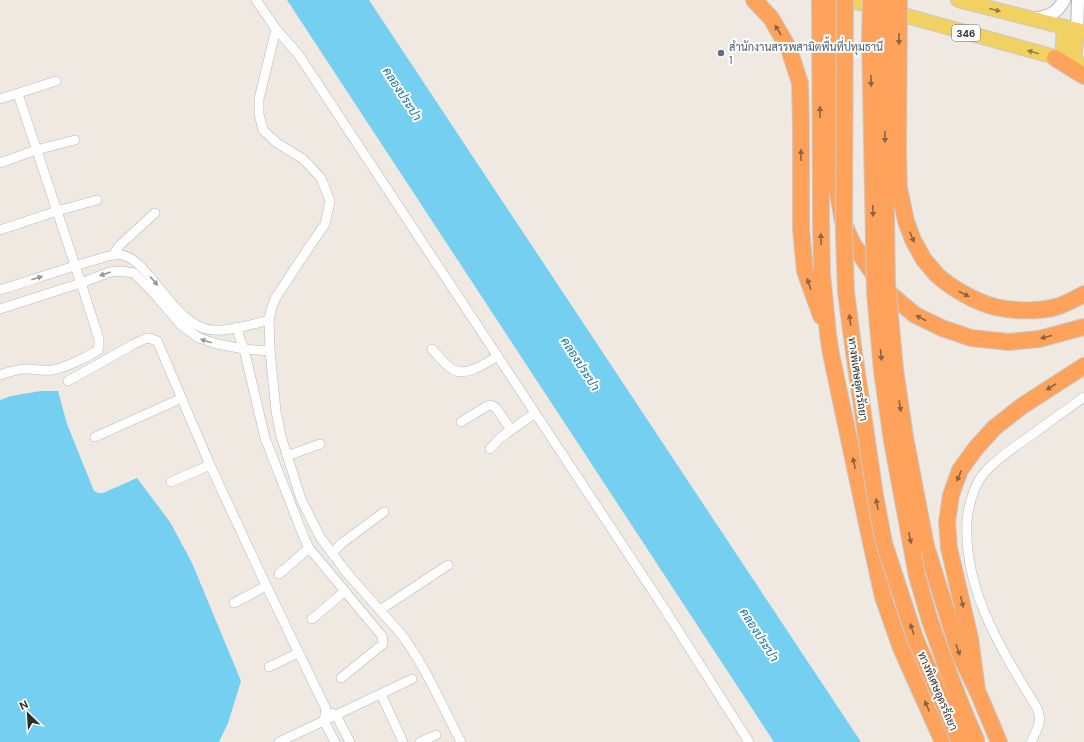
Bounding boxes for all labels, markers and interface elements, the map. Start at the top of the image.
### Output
one-way arrow [989,7,1001,13]
one-way arrow [775,24,782,36]
road number: 346 [952,25,980,41]
one-way arrow [896,33,902,46]
place label: สำนักงานสรรพสามิตพื้นที่ปทุมธานี 1 [729,36,883,67]
marker: สำนักงานสรรพสามิตพื้นที่ปทุมธานี 1 [716,48,726,58]
one-way arrow [1027,48,1039,54]
water label: คลองประปา [379,64,425,124]
one-way arrow [868,75,874,88]
one-way arrow [817,105,823,118]
one-way arrow [882,131,888,144]
one-way arrow [798,148,804,161]
one-way arrow [870,205,876,218]
one-way arrow [818,232,824,245]
one-way arrow [909,232,915,243]
one-way arrow [98,272,110,278]
one-way arrow [32,275,44,281]
one-way arrow [149,275,158,286]
one-way arrow [806,278,812,290]
one-way arrow [958,290,970,297]
one-way arrow [846,314,853,326]
one-way arrow [915,315,927,321]
water label: คลองประปา [557,334,603,394]
one-way arrow [1040,335,1052,341]
street label: ทางพิเศษอุดรรัถยา [843,336,871,422]
one-way arrow [200,338,212,344]
one-way arrow [877,349,884,361]
one-way arrow [1046,383,1056,391]
one-way arrow [897,400,903,412]
one-way arrow [851,457,857,469]
one-way arrow [955,470,961,482]
one-way arrow [874,498,880,510]
one-way arrow [907,532,913,544]
one-way arrow [959,596,965,609]
water label: คลองประปา [736,605,782,665]
one-way arrow [909,623,915,635]
one-way arrow [956,644,962,656]
street label: ทางพิเศษอุดรรัถยา [913,649,961,733]
north arrow [8,694,48,734]
text: N [17,697,30,713]
one-way arrow [924,701,930,712]

